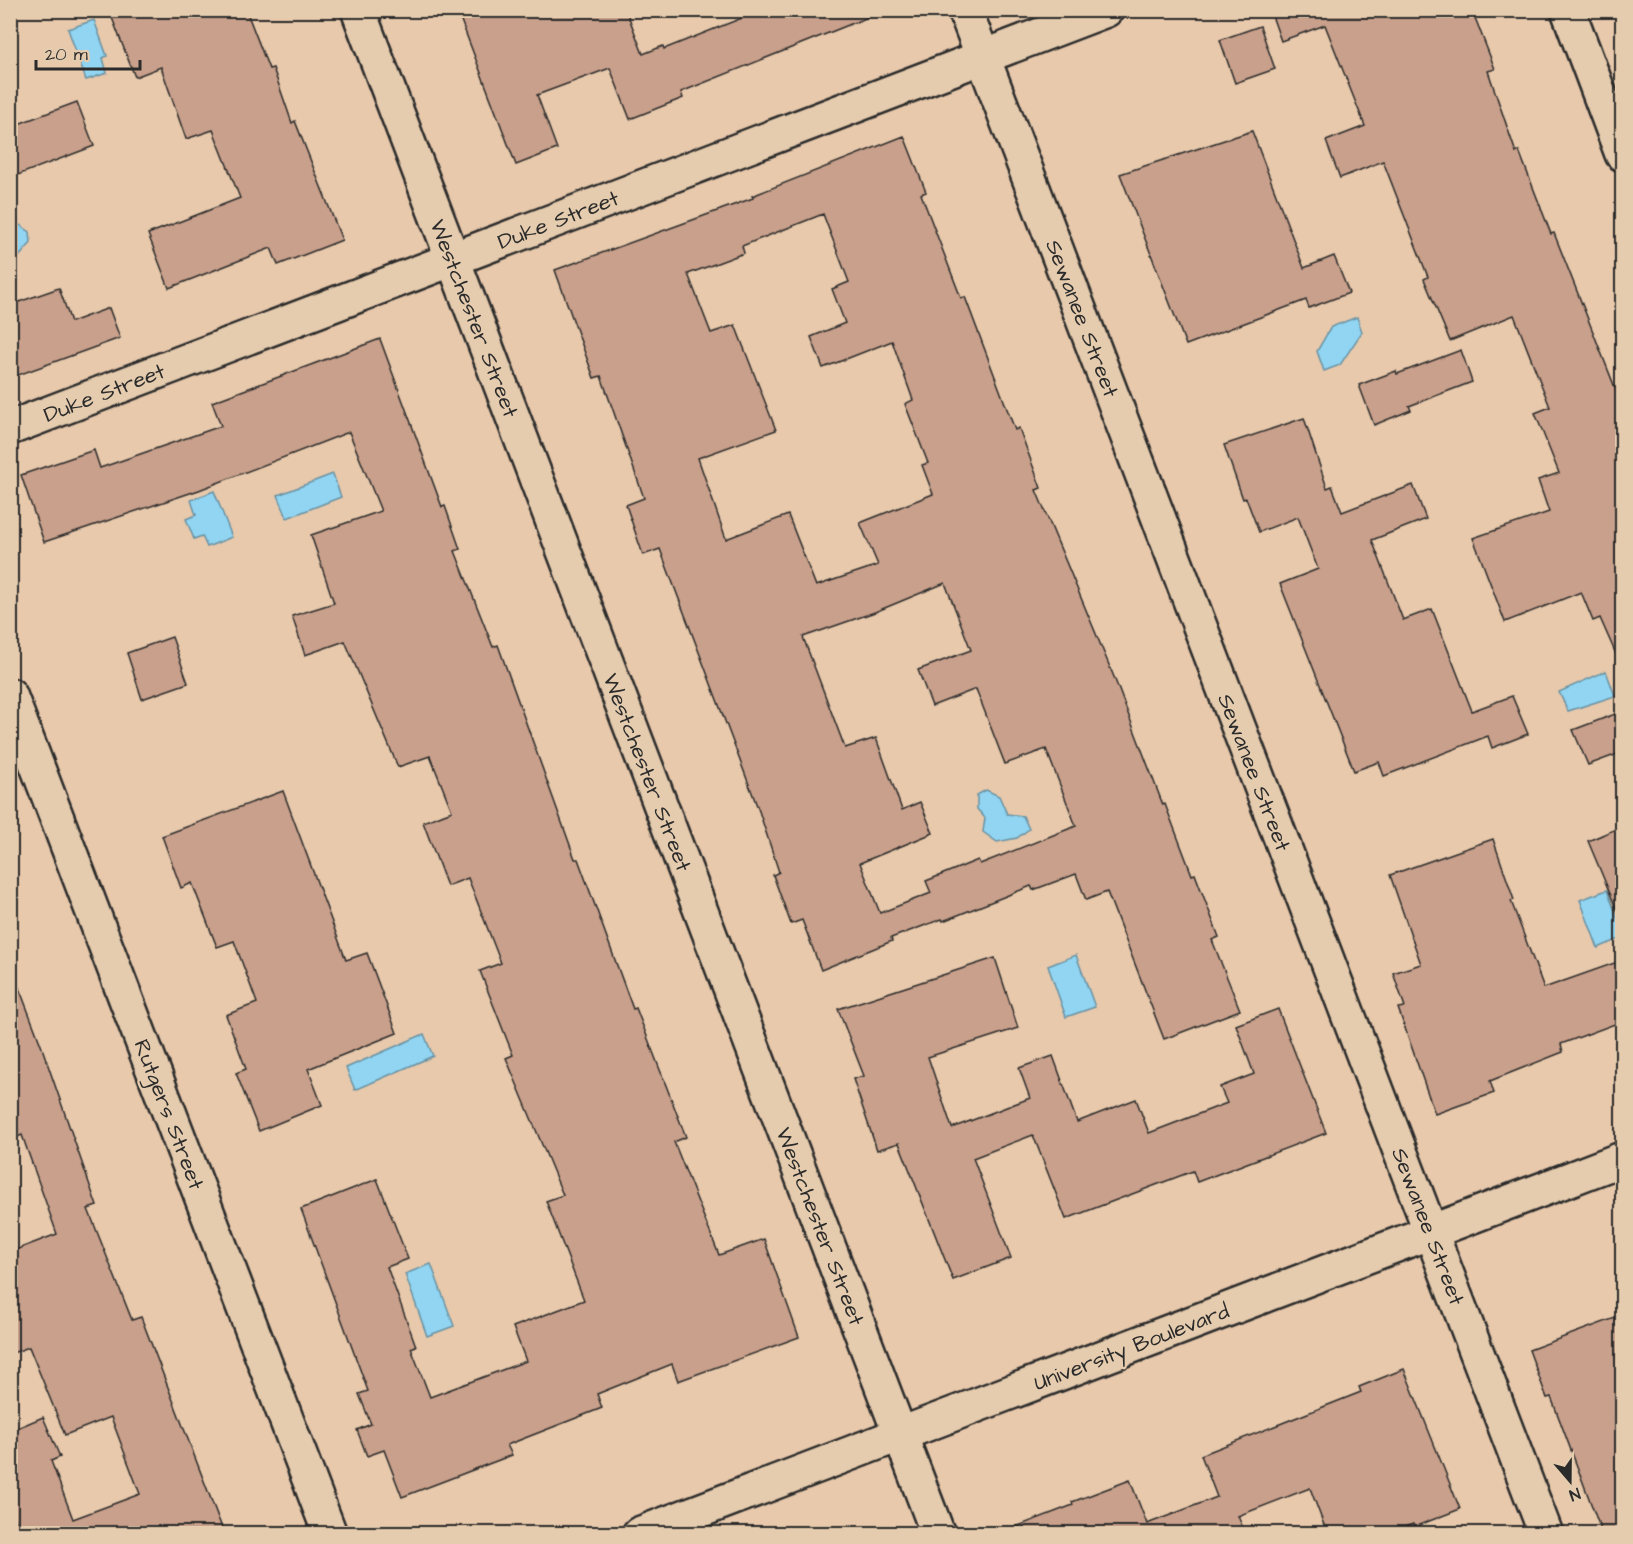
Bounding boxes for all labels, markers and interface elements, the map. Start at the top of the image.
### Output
scale bar [36,33,140,71]
text: 20 m [45,42,88,67]
street label: Duke Street [493,183,624,258]
street label: Westchester Street [422,215,526,422]
street label: Sewanee Street [1037,235,1126,402]
street label: Duke Street [39,356,170,431]
street label: Westchester Street [595,669,699,876]
street label: Sewanee Street [1209,689,1298,856]
street label: Rutgers Street [125,1035,212,1195]
street label: Westchester Street [768,1123,872,1330]
street label: Sewanee Street [1383,1143,1472,1310]
street label: University Boulevard [1029,1296,1234,1400]
north arrow [1540,1451,1600,1511]
text: N [1566,1482,1583,1506]

